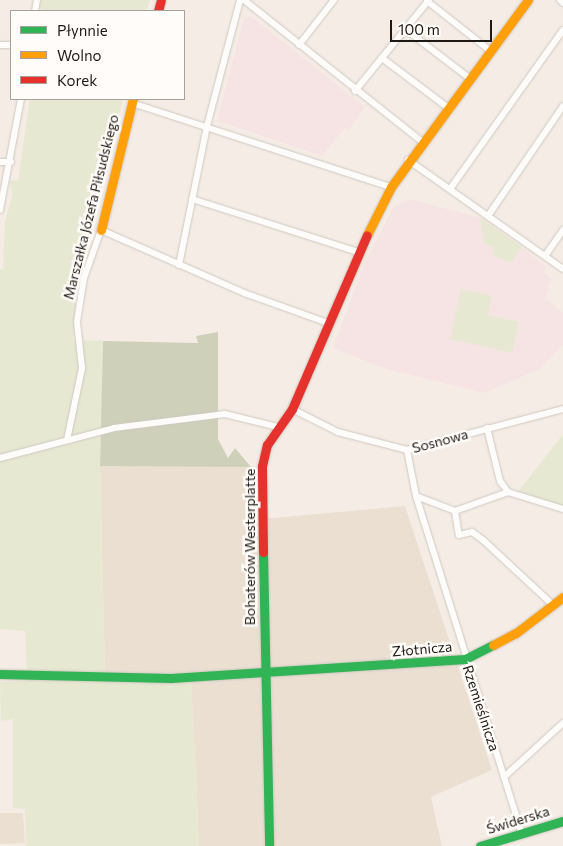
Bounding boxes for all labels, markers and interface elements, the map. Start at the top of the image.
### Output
legend [10,10,185,100]
scale bar [393,10,496,42]
text: 100 m [398,20,440,38]
text: Płynnie [57,21,108,39]
text: Wolno [57,46,102,64]
text: Korek [57,71,97,89]
street label: Marszałka Józefa Piłsudskiego [60,113,122,301]
street label: Sosnowa [410,425,470,457]
street label: Bohaterów Westerplatte [242,469,258,625]
street label: Złotnicza [391,638,453,660]
street label: Rzemieślnicza [459,663,503,753]
street label: Świderska [485,802,551,838]

